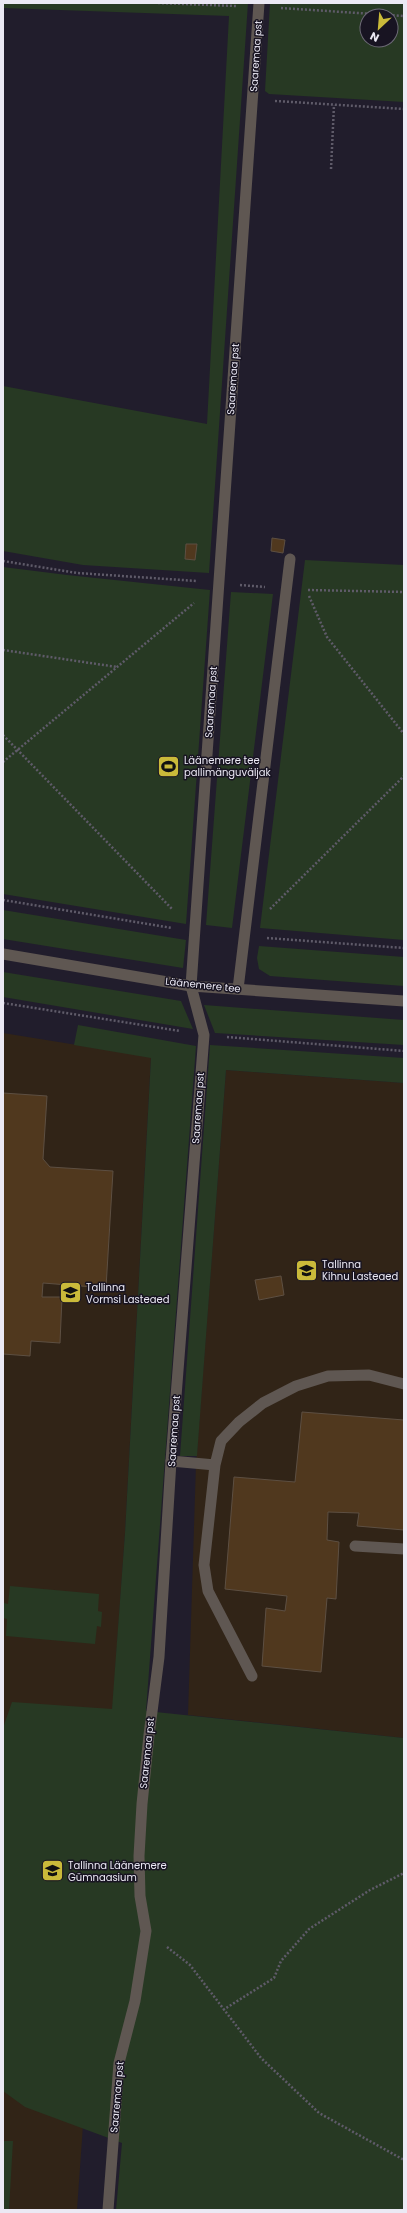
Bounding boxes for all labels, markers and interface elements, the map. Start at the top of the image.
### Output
north arrow [359,8,399,48]
street label: Saaremaa pst [246,19,266,92]
text: N [367,28,382,46]
street label: Saaremaa pst [223,342,243,415]
street label: Saaremaa pst [201,665,221,738]
sports icon: Läänemere tee pallimänguväljak [155,753,181,779]
place label: Läänemere tee pallimänguväljak [184,753,272,780]
street label: Läänemere tee [165,974,241,996]
street label: Saaremaa pst [188,1071,208,1144]
school or university icon: Tallinna Kihnu Lasteaed [294,1257,320,1283]
place label: Tallinna Kihnu Lasteaed [322,1257,398,1284]
school or university icon: Tallinna Vormsi Lasteaed [57,1280,83,1306]
place label: Tallinna Vormsi Lasteaed [86,1280,169,1307]
street label: Saaremaa pst [164,1394,184,1467]
street label: Saaremaa pst [136,1716,158,1789]
school or university icon: Tallinna Läänemere Gümnaasium [39,1858,65,1884]
place label: Tallinna Läänemere Gümnaasium [68,1858,167,1885]
street label: Saaremaa pst [106,2060,128,2133]

